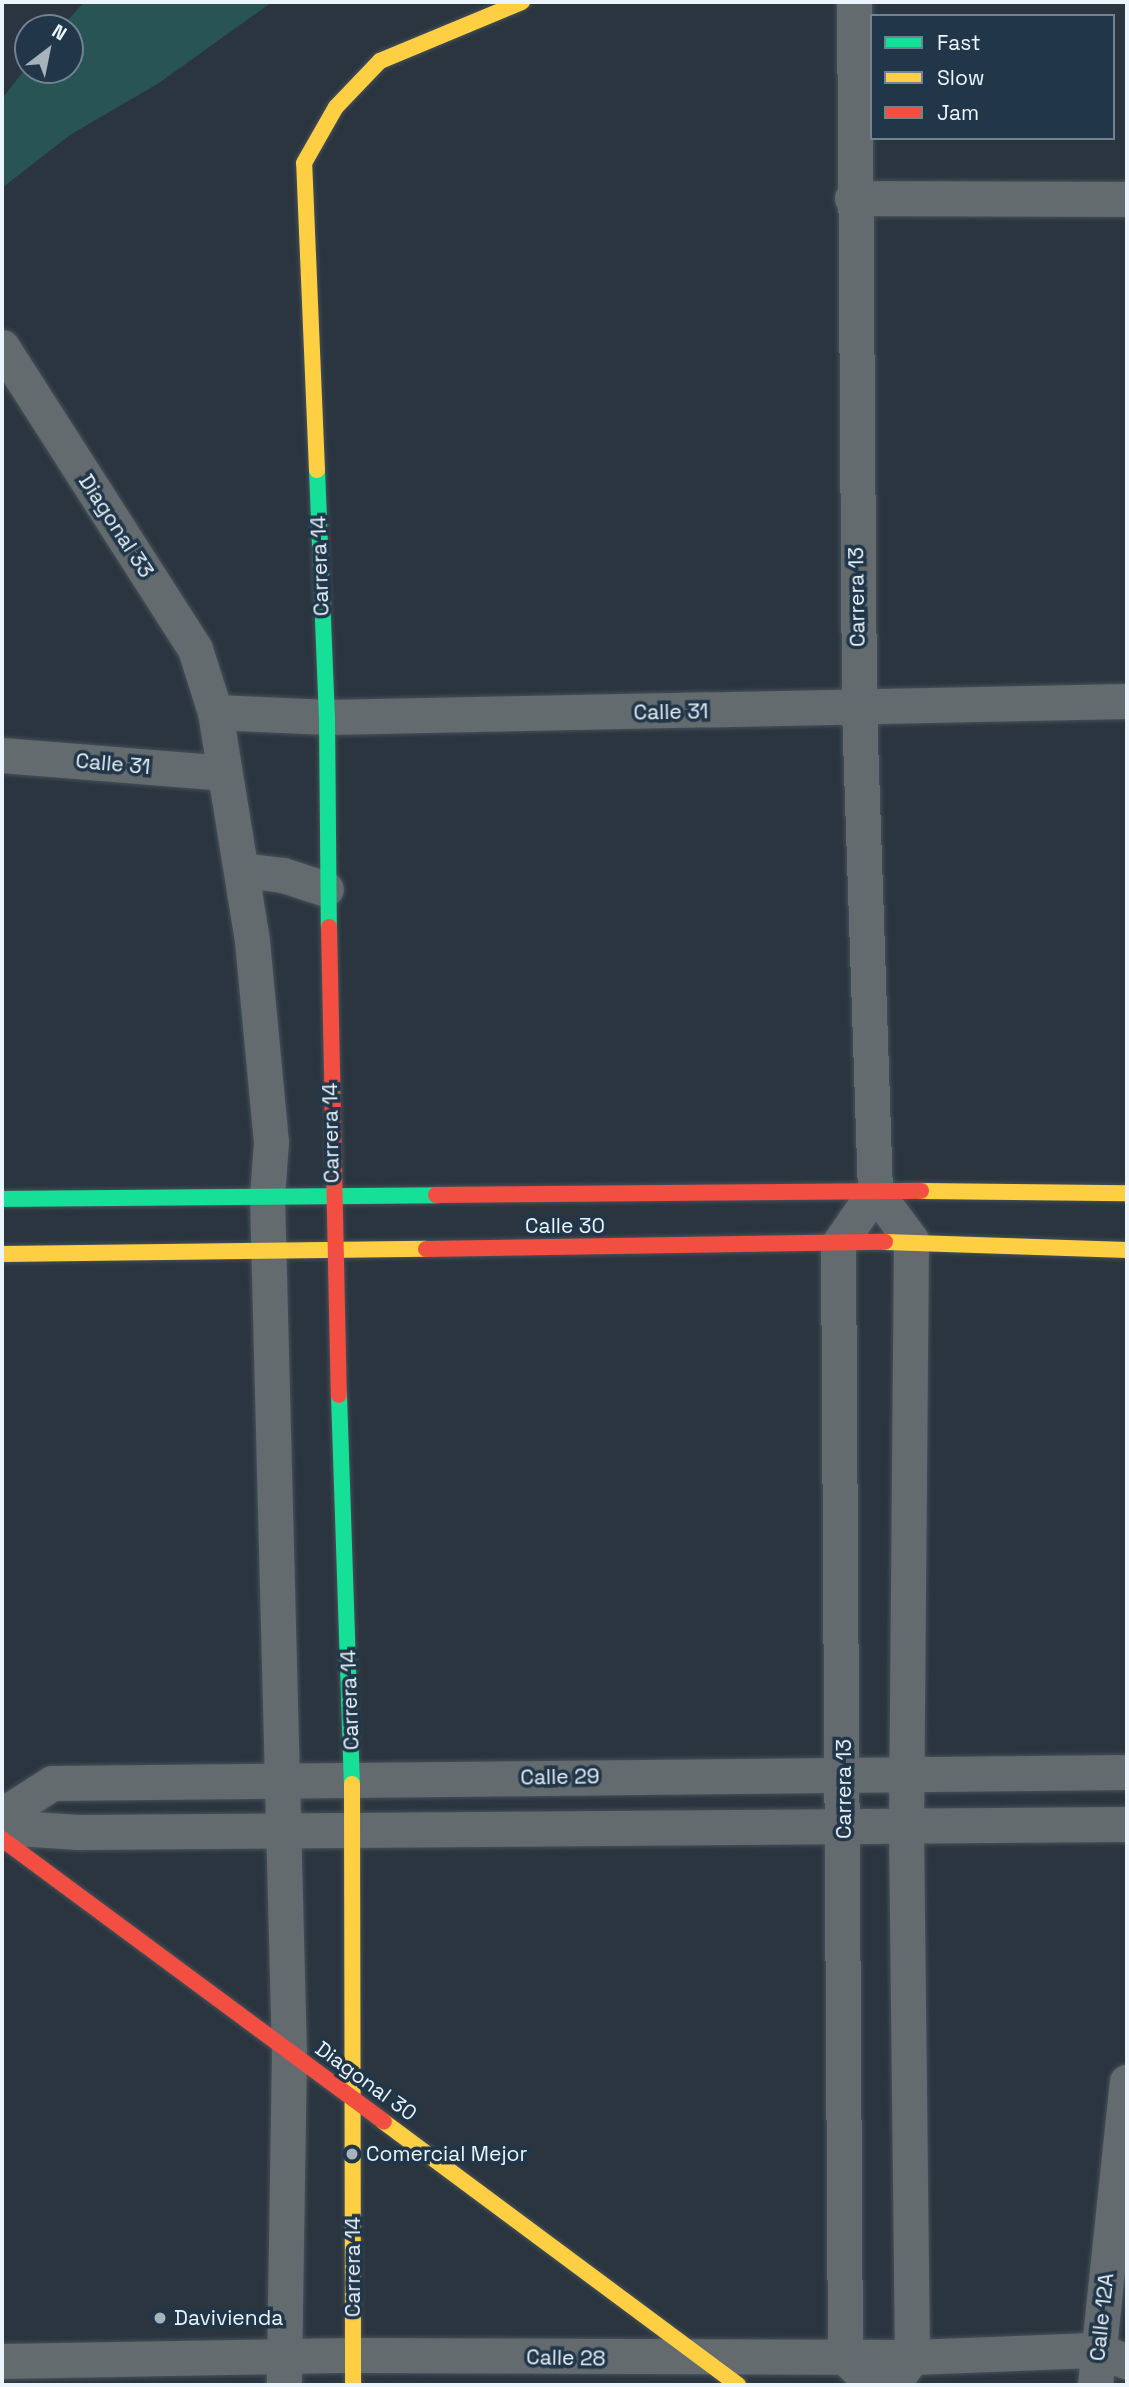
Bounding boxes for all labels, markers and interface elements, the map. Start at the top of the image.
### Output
north arrow [14,14,84,84]
legend [870,14,1115,140]
text: N [47,18,71,46]
text: Fast [937,29,981,56]
text: Slow [937,64,985,91]
text: Jam [937,99,979,126]
street label: Diagonal 33 [73,470,159,582]
street label: Carrera 14 [306,515,334,617]
street label: Carrera 13 [844,547,870,647]
street label: Calle 31 [633,699,709,725]
street label: Calle 31 [75,748,151,780]
street label: Carrera 14 [318,1083,344,1183]
street label: Calle 30 [525,1213,605,1239]
street label: Carrera 14 [336,1649,364,1751]
street label: Carrera 13 [831,1739,857,1839]
street label: Calle 29 [520,1764,600,1790]
street label: Diagonal 30 [310,2036,422,2126]
place label: Comercial Mejor [366,2141,527,2167]
marker: Comercial Mejor [344,2146,360,2162]
street label: Carrera 14 [340,2217,366,2317]
street label: Calle 12A [1085,2272,1119,2362]
place label: Davivienda [174,2305,283,2331]
marker: Davivienda [152,2310,168,2326]
street label: Calle 28 [526,2345,606,2371]

